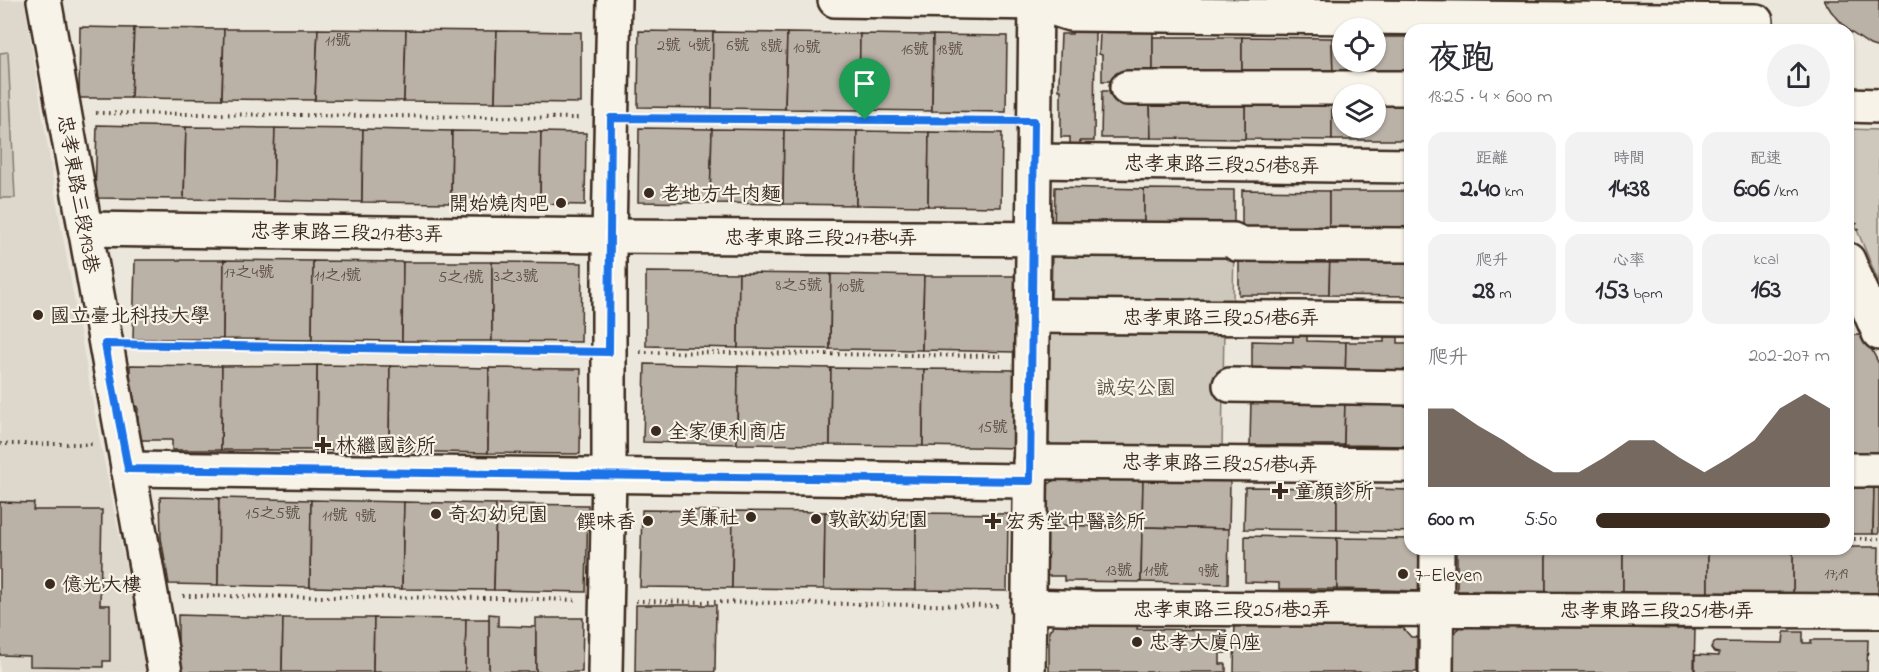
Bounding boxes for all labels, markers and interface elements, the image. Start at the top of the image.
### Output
map controls [1332,18,1386,138]
button: locate [1332,18,1386,72]
house number: 11號 [325,29,351,53]
house number: 2號 [657,34,681,58]
house number: 4號 [689,34,711,58]
house number: 6號 [726,34,750,58]
house number: 8號 [761,35,783,59]
house number: 10號 [793,36,821,60]
text: 夜跑 [1428,36,1494,84]
house number: 16號 [901,38,929,62]
house number: 18號 [936,38,964,62]
button: share [1767,44,1830,107]
pin [839,58,890,120]
icon: arrive [848,67,881,100]
text: 18:25 · 4 × 600 m [1428,83,1553,112]
button: layers [1332,84,1386,138]
street label: 忠孝東路三段193巷 [48,113,105,277]
text: 距離 [1476,147,1508,171]
text: 時間 [1613,147,1645,171]
text: 配速 [1750,147,1782,171]
street label: 忠孝東路三段251巷8弄 [1124,150,1320,183]
text: 2.40 [1460,171,1500,209]
text: 14:38 [1608,171,1650,209]
text: 6:06 [1734,171,1770,209]
text: km [1500,180,1524,204]
text: /km [1770,180,1798,204]
place label: 老地方牛肉麵 [661,181,781,210]
marker: 老地方牛肉麵 [642,186,656,200]
place label: 開始燒肉吧 [449,191,549,220]
marker: 開始燒肉吧 [554,196,568,210]
street label: 忠孝東路三段217巷3弄 [250,218,444,251]
street label: 忠孝東路三段217巷4弄 [725,225,917,254]
text: kcal [1753,248,1779,272]
text: 爬升 [1476,249,1508,273]
text: 心率 [1613,249,1645,273]
house number: 17之4號 [224,261,274,285]
house number: 11之1號 [314,264,362,288]
house number: 3之3號 [493,265,539,289]
house number: 5之1號 [438,266,484,290]
text: 163 [1751,272,1781,310]
text: 28 [1472,273,1495,311]
text: 153 [1595,273,1629,311]
house number: 8之5號 [775,274,823,298]
house number: 10號 [837,275,865,299]
text: m [1495,282,1512,306]
text: bpm [1629,282,1663,306]
place label: 國立臺北科技大學 [50,303,210,332]
street label: 忠孝東路三段251巷6弄 [1123,305,1319,334]
marker: 國立臺北科技大學 [31,308,45,322]
text: 202–207 m [1748,342,1830,371]
text: 爬升 [1428,344,1468,373]
park label: 誠安公園 [1096,375,1176,404]
house number: 15號 [978,416,1008,440]
place label: 全家便利商店 [668,419,788,448]
marker: 全家便利商店 [649,424,663,438]
place label: 林繼國診所 [336,433,436,462]
marker: 林繼國診所 [314,436,332,454]
street label: 忠孝東路三段251巷4弄 [1122,449,1318,482]
place label: 童顏診所 [1294,479,1374,508]
marker: 童顏診所 [1271,482,1289,500]
house number: 15之5號 [245,502,301,526]
place label: 奇幻幼兒園 [448,502,548,531]
house number: 11號 [322,504,348,528]
house number: 9號 [356,505,376,529]
place label: 美廉社 [679,505,739,534]
text: 600 m [1428,506,1475,535]
text: 5:50 [1524,506,1557,535]
marker: 奇幻幼兒園 [429,507,443,521]
place label: 敦歆幼兒園 [828,507,928,536]
place label: 饌味香 [576,509,636,538]
place label: 宏秀堂中醫診所 [1006,509,1146,538]
marker: 美廉社 [744,510,758,524]
marker: 敦歆幼兒園 [809,512,823,526]
marker: 宏秀堂中醫診所 [984,512,1002,530]
marker: 饌味香 [641,514,655,528]
house number: 13號 [1105,559,1133,583]
house number: 11號 [1143,559,1169,583]
house number: 9號 [1199,560,1219,584]
place label: 7-Eleven [1415,562,1482,591]
house number: 17;19 [1824,562,1848,586]
marker: 7-Eleven [1396,567,1410,581]
place label: 億光大樓 [62,572,142,601]
marker: 億光大樓 [43,577,57,591]
street label: 忠孝東路三段251巷2弄 [1133,597,1331,626]
street label: 忠孝東路三段251巷1弄 [1560,598,1754,627]
place label: 忠孝大廈A座 [1149,630,1261,659]
marker: 忠孝大廈A座 [1130,635,1144,649]

